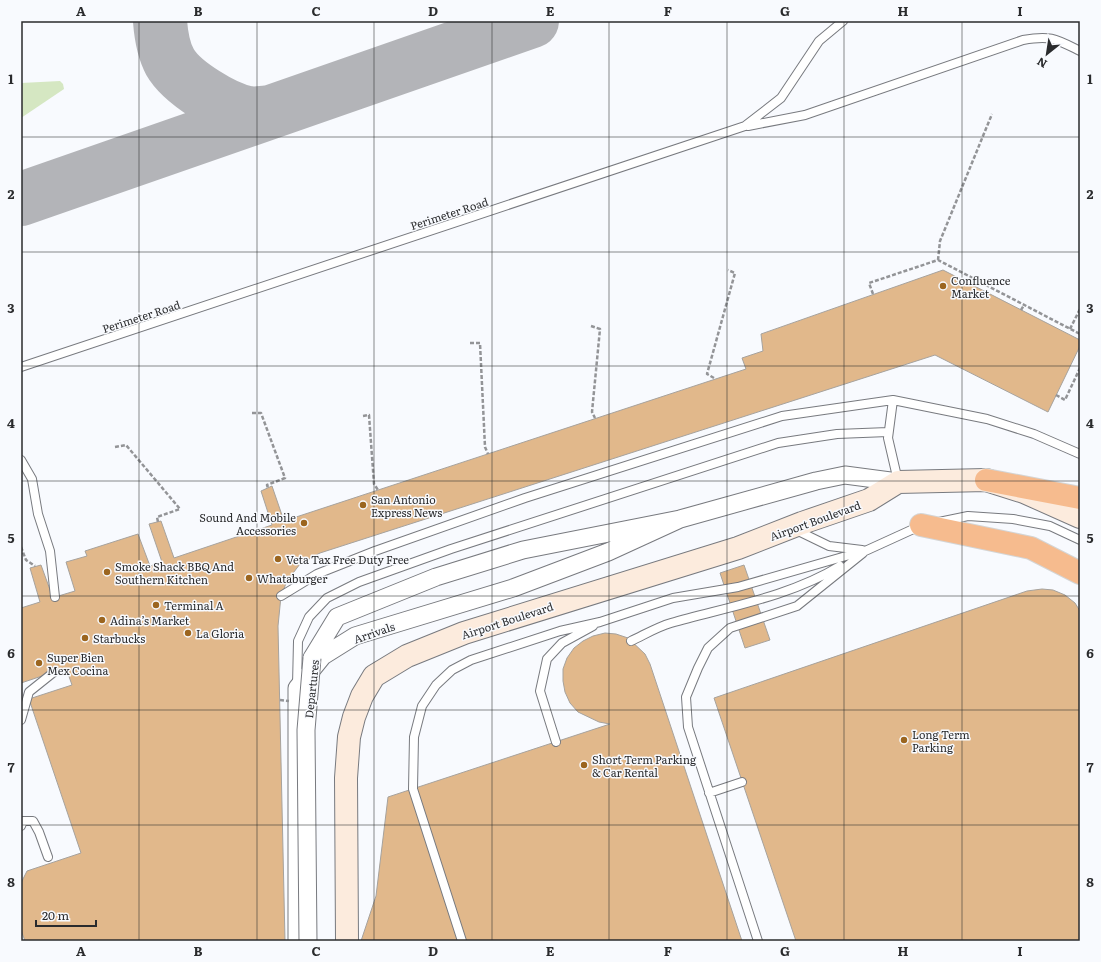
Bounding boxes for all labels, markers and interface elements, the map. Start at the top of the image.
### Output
text: A [76,1,86,20]
text: B [194,1,203,20]
text: C [311,1,321,20]
text: D [428,1,438,20]
text: E [546,1,555,20]
text: F [664,1,672,20]
text: G [780,1,790,20]
text: H [898,1,909,20]
text: I [1017,1,1023,20]
north arrow [1027,34,1067,74]
text: N [1034,54,1049,73]
text: 1 [8,69,14,88]
text: 1 [1087,69,1093,88]
text: 2 [8,184,15,203]
text: 2 [1087,184,1094,203]
street label: Perimeter Road [408,193,490,233]
place label: Confluence Market [951,272,1011,301]
marker: Confluence Market [938,281,948,291]
street label: Perimeter Road [100,296,182,336]
text: 3 [7,298,15,317]
text: 3 [1086,298,1094,317]
text: 4 [7,413,15,432]
text: 4 [1086,413,1094,432]
place label: San Antonio Express News [371,491,442,520]
street label: Airport Boulevard [767,496,863,544]
marker: San Antonio Express News [358,500,368,510]
place label: Sound And Mobile Accessories [199,509,296,538]
marker: Sound And Mobile Accessories [299,518,309,528]
text: 5 [7,528,15,547]
text: 5 [1086,528,1094,547]
place label: Veta Tax Free Duty Free [286,551,409,567]
marker: Veta Tax Free Duty Free [273,554,283,564]
place label: Smoke Shack BBQ And Southern Kitchen [115,558,234,587]
marker: Smoke Shack BBQ And Southern Kitchen [102,567,112,577]
place label: Whataburger [257,570,328,586]
marker: Whataburger [244,573,254,583]
place label: Terminal A [164,597,224,613]
street label: Airport Boulevard [459,598,555,642]
marker: Terminal A [151,600,161,610]
place label: Adina’s Market [110,612,190,628]
marker: Adina’s Market [97,615,107,625]
street label: Arrivals [351,618,397,646]
place label: La Gloria [196,625,244,641]
marker: La Gloria [183,628,193,638]
place label: Starbucks [93,630,145,646]
marker: Starbucks [80,633,90,643]
text: 6 [7,643,15,662]
text: 6 [1086,643,1094,662]
place label: Super Bien Mex Cocina [47,649,109,678]
marker: Super Bien Mex Cocina [34,658,44,668]
street label: Departures [300,659,322,719]
place label: Long Term Parking [912,726,970,755]
marker: Long Term Parking [899,735,909,745]
place label: Short Term Parking & Car Rental [592,751,697,780]
text: 7 [7,757,15,776]
text: 7 [1086,757,1094,776]
marker: Short Term Parking & Car Rental [579,760,589,770]
text: 8 [7,872,15,891]
text: 8 [1086,872,1094,891]
scale bar [36,902,96,928]
text: 20 m [42,906,69,924]
text: A [76,941,86,960]
text: B [194,941,203,960]
text: C [311,941,321,960]
text: D [428,941,438,960]
text: E [546,941,555,960]
text: F [664,941,672,960]
text: G [780,941,790,960]
text: H [898,941,909,960]
text: I [1017,941,1023,960]

